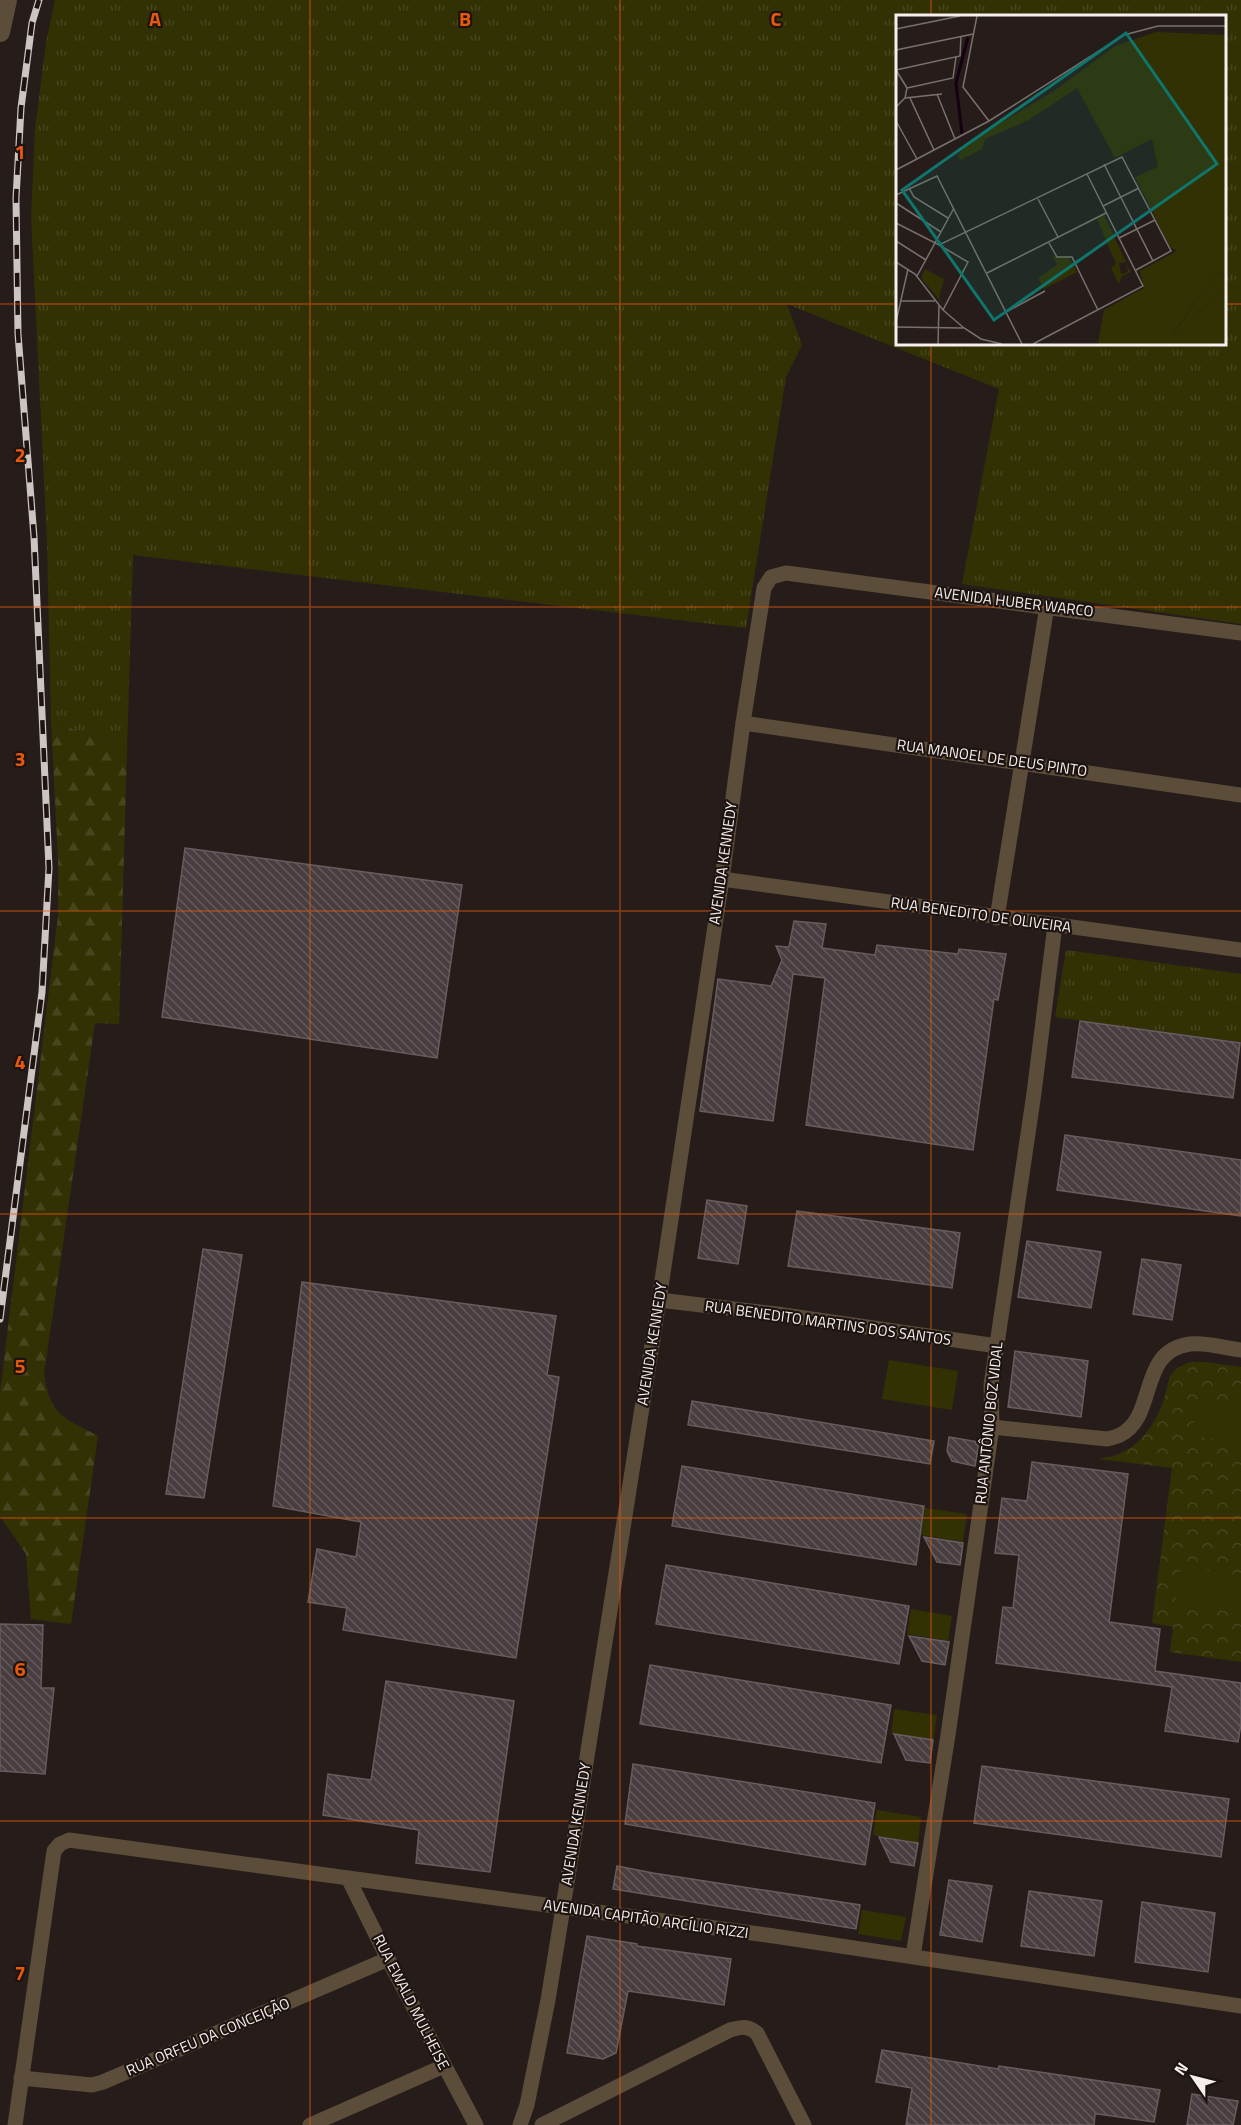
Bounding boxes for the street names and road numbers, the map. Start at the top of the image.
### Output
street label: AVENIDA HUBER WARCO [933,580,1095,623]
street label: RUA MANOEL DE DEUS PINTO [895,733,1089,782]
street label: AVENIDA KENNEDY [703,800,743,926]
street label: RUA BENEDITO DE OLIVEIRA [889,890,1073,939]
street label: AVENIDA KENNEDY [630,1281,673,1407]
street label: RUA BENEDITO MARTINS DOS SANTOS [703,1294,953,1351]
street label: RUA ANTÔNIO BOZ VIDAL [969,1341,1008,1505]
street label: AVENIDA KENNEDY [554,1761,597,1887]
street label: AVENIDA CAPITÃO ARCÍLIO RIZZI [542,1893,750,1944]
street label: RUA EWALD MULHEISE [367,1930,456,2074]
street label: RUA ORFEU DA CONCEIÇÃO [122,1992,293,2082]

